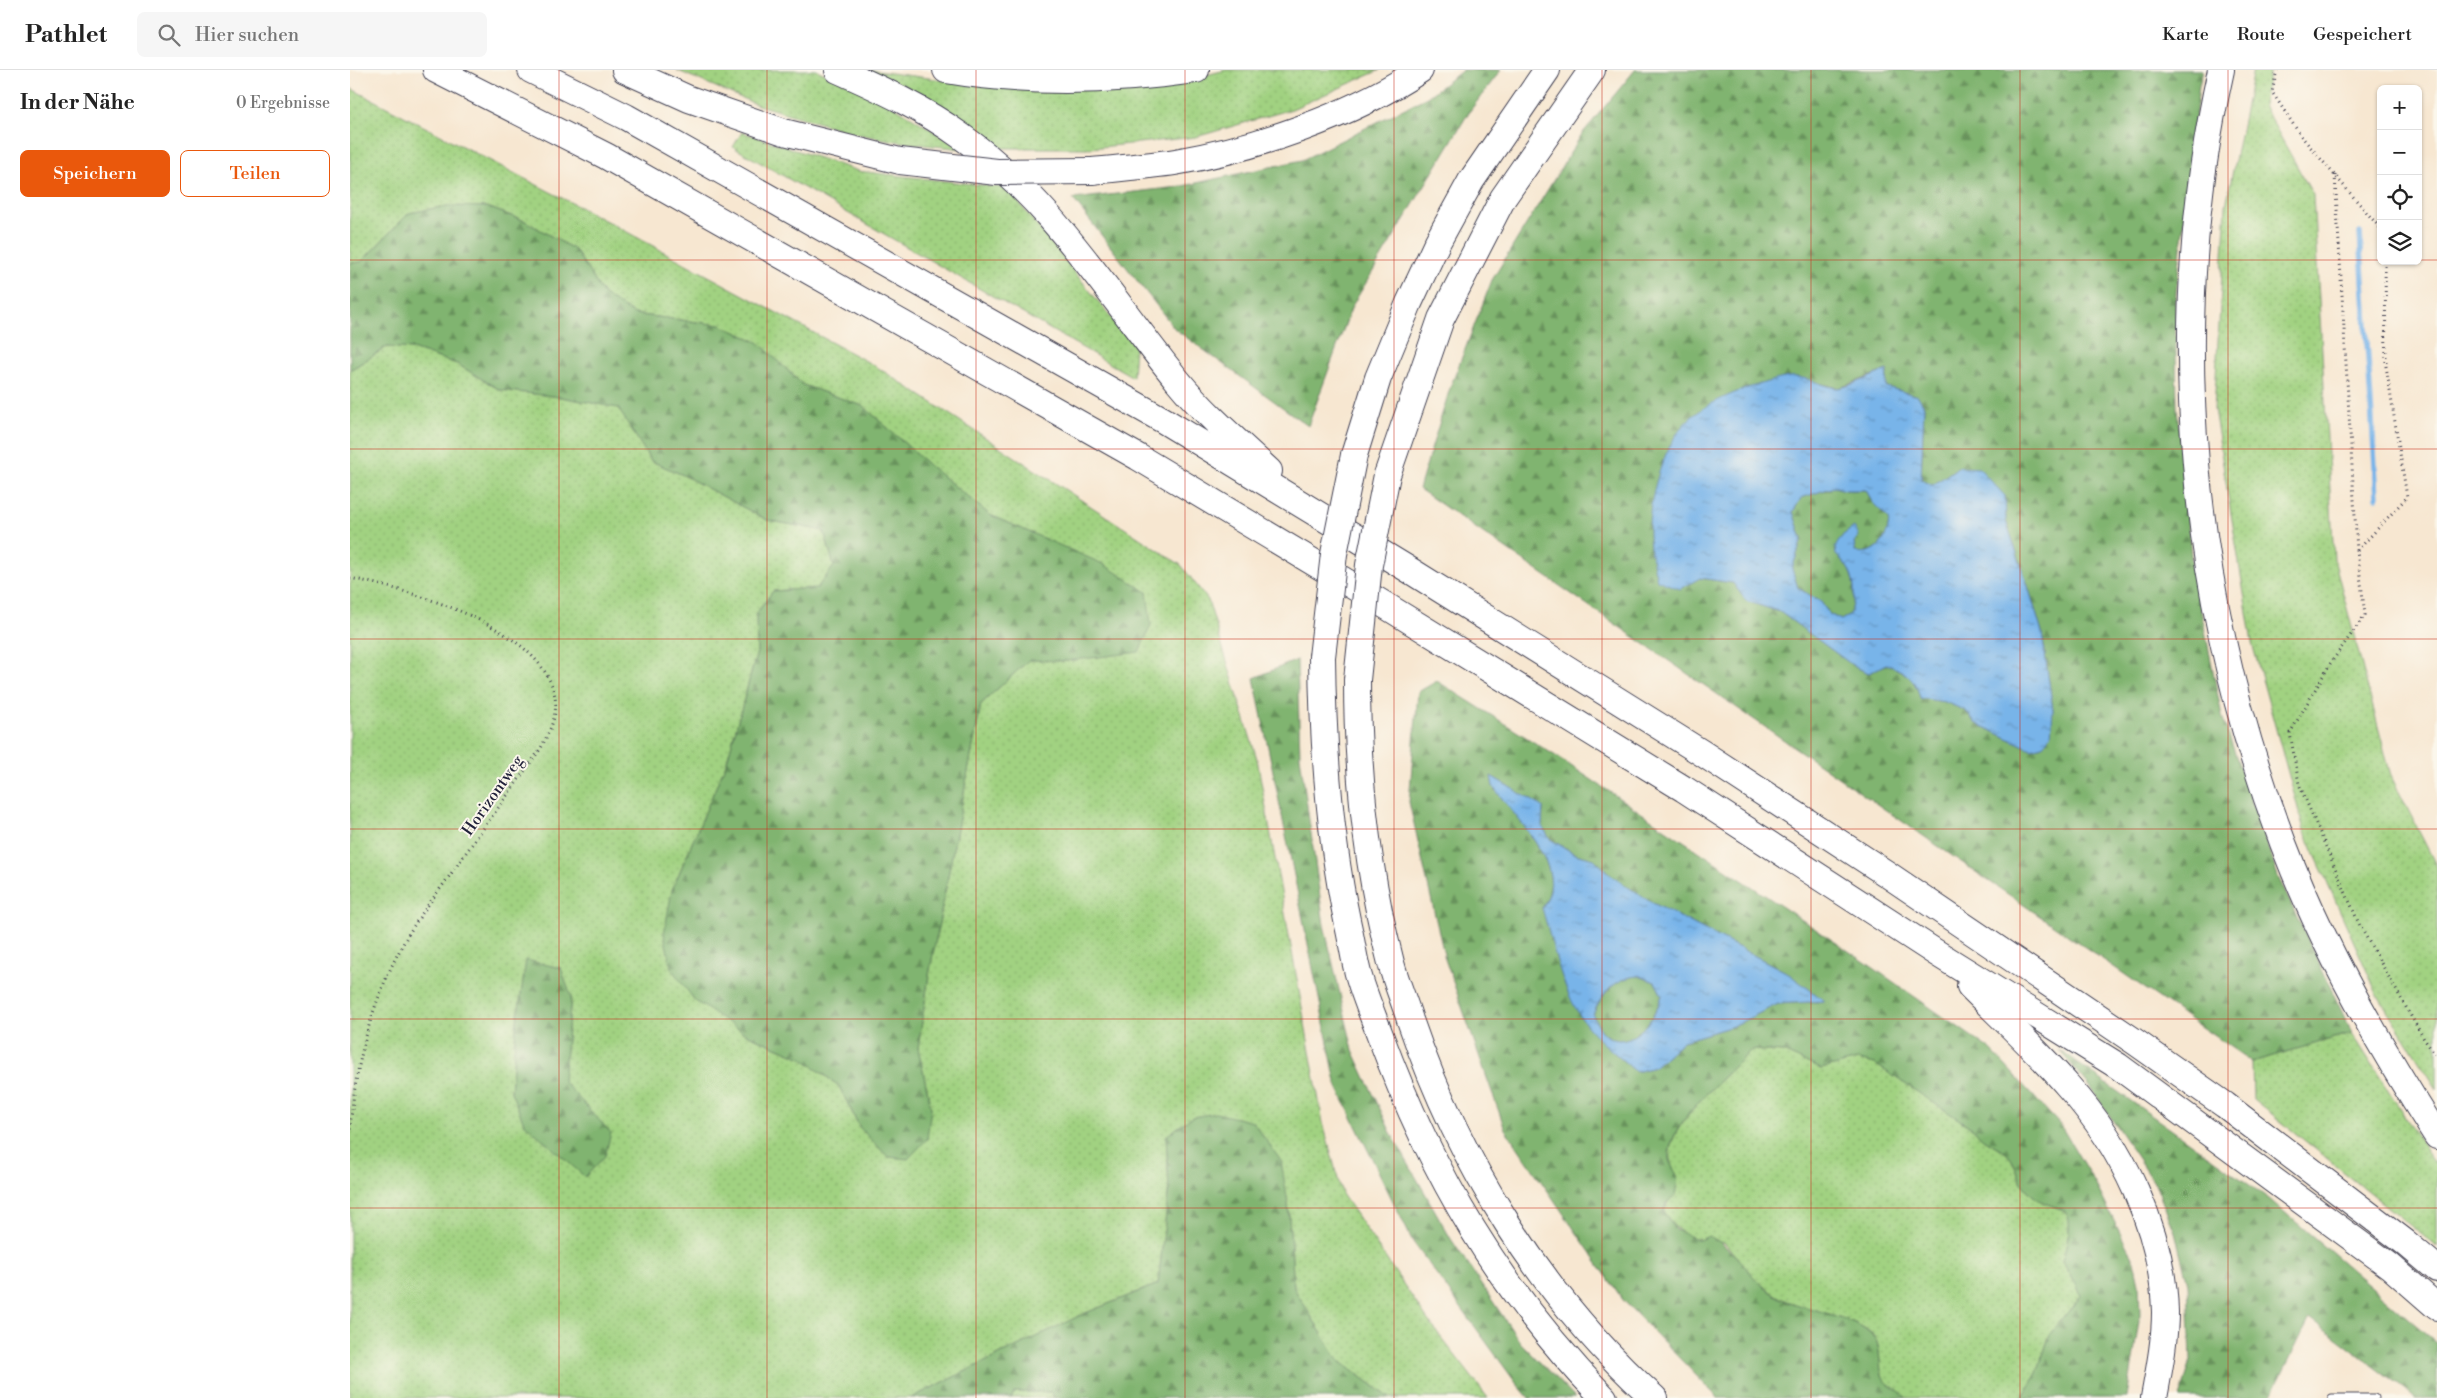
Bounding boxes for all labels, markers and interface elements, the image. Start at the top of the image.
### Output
search box [137,12,487,57]
text: Pathlet [25,20,107,50]
icon: search [155,21,183,49]
text: Hier suchen [195,23,299,47]
text: Karte [2162,23,2209,46]
text: Route [2237,23,2285,46]
text: Gespeichert [2313,23,2412,46]
map controls [2377,85,2422,265]
button: + [2377,85,2422,130]
text: In der Nähe [20,90,135,116]
text: 0 Ergebnisse [236,93,330,113]
button: − [2377,130,2422,175]
button: Speichern [20,150,170,197]
button: Teilen [180,150,330,197]
button: locate [2377,175,2422,220]
button: layers [2377,220,2422,265]
street label: Horizontweg [458,751,528,840]

